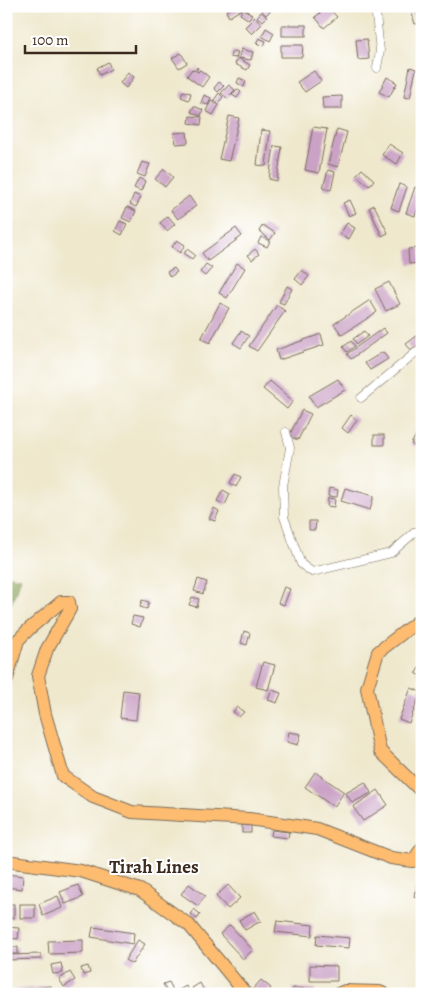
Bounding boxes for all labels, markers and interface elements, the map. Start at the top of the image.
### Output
scale bar [25,22,136,54]
text: 100 m [32,30,69,50]
district label: Tirah Lines [109,854,199,880]

